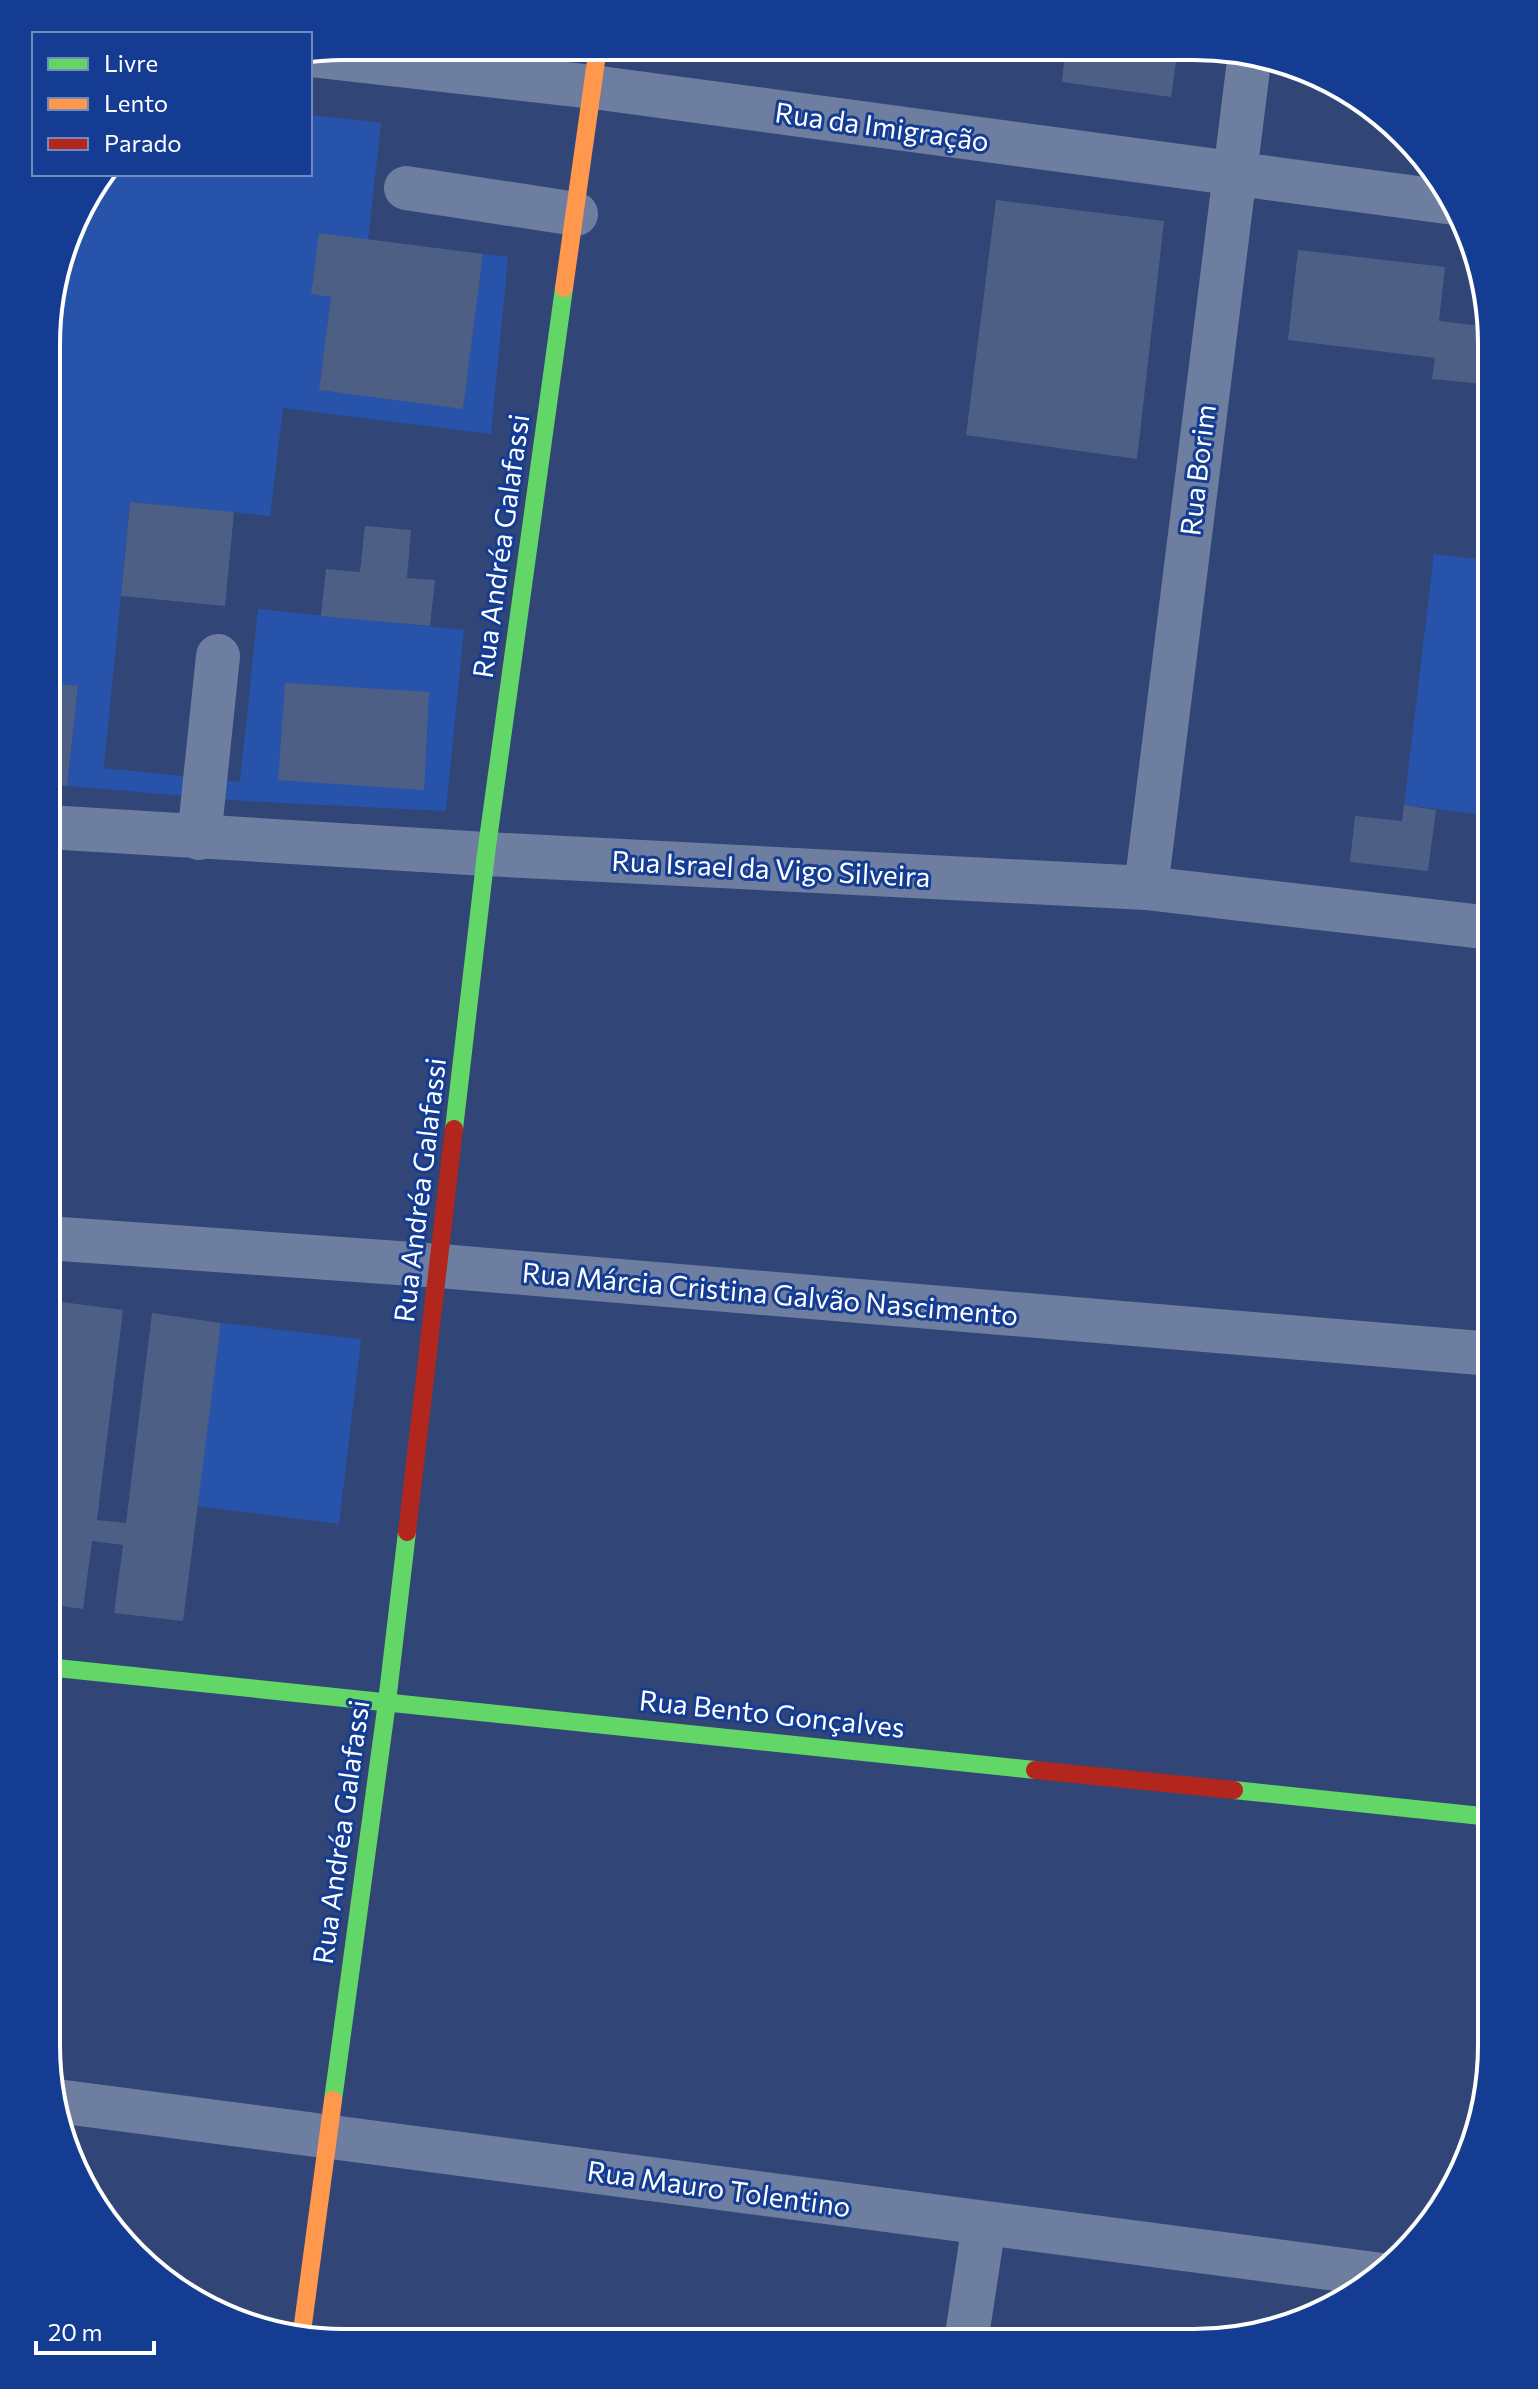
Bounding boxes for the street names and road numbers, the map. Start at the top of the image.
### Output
street label: Rua da Imigração [773,94,991,158]
street label: Rua Borim [1172,402,1222,537]
street label: Rua Andréa Galafassi [465,412,535,680]
street label: Rua Israel da Vigo Silveira [611,843,931,893]
street label: Rua Andréa Galafassi [386,1056,452,1324]
street label: Rua Márcia Cristina Galvão Nascimento [521,1254,1020,1332]
street label: Rua Bento Gonçalves [638,1682,907,1744]
street label: Rua Andréa Galafassi [305,1698,375,1966]
street label: Rua Mauro Tolentino [585,2153,853,2223]

